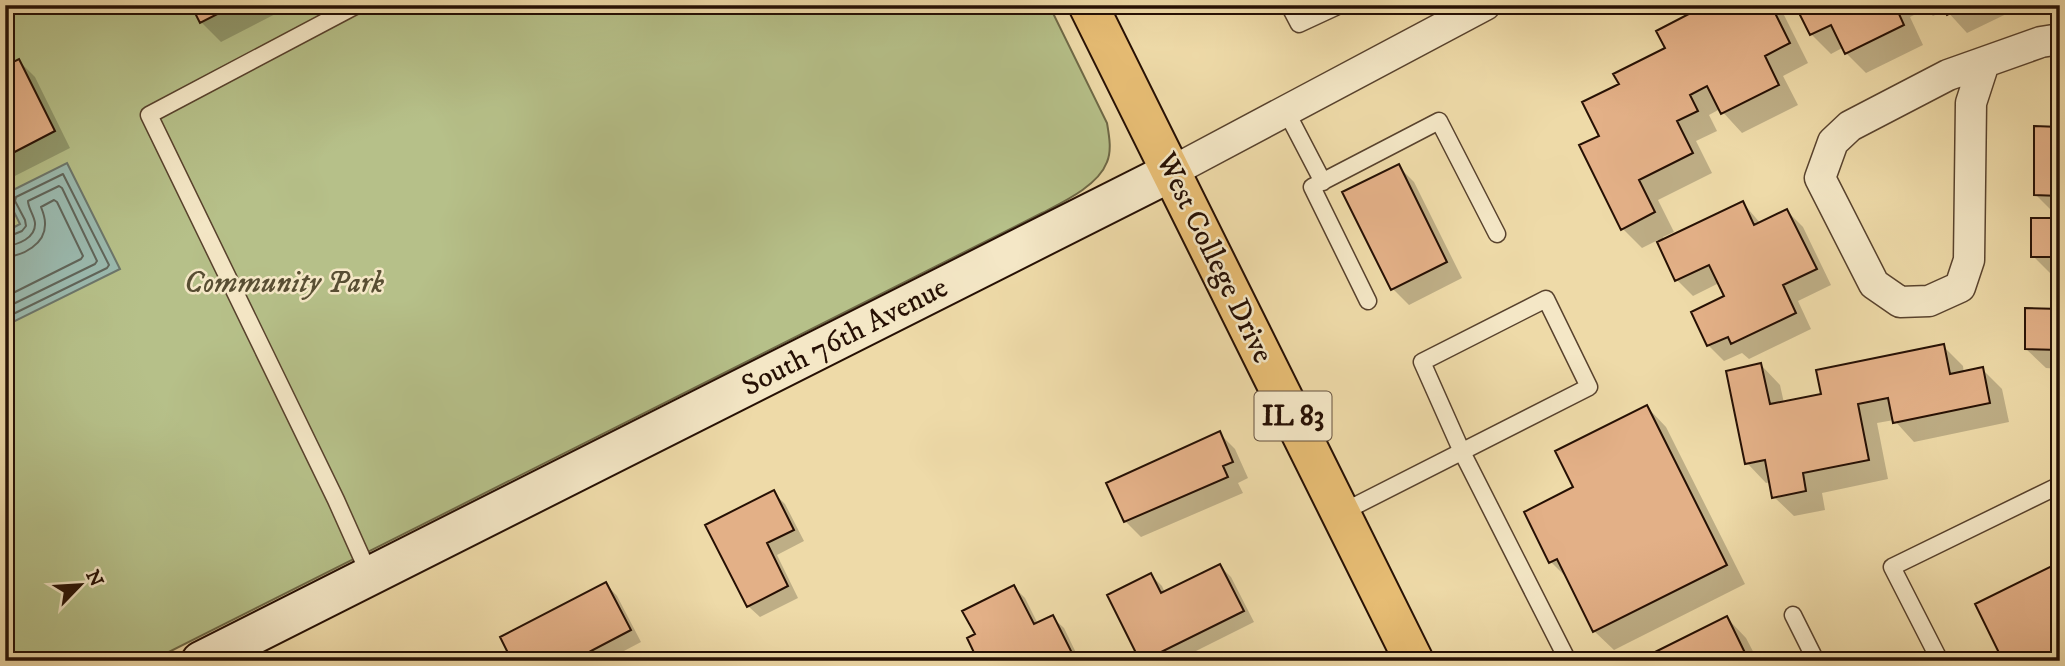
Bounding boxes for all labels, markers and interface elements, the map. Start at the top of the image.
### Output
street label: West College Drive [1147,146,1281,369]
park label: Community Park [184,265,385,302]
street label: South 76th Avenue [736,269,954,405]
road number: IL 83 [1254,392,1332,440]
north arrow [46,550,116,620]
text: N [80,567,108,591]

